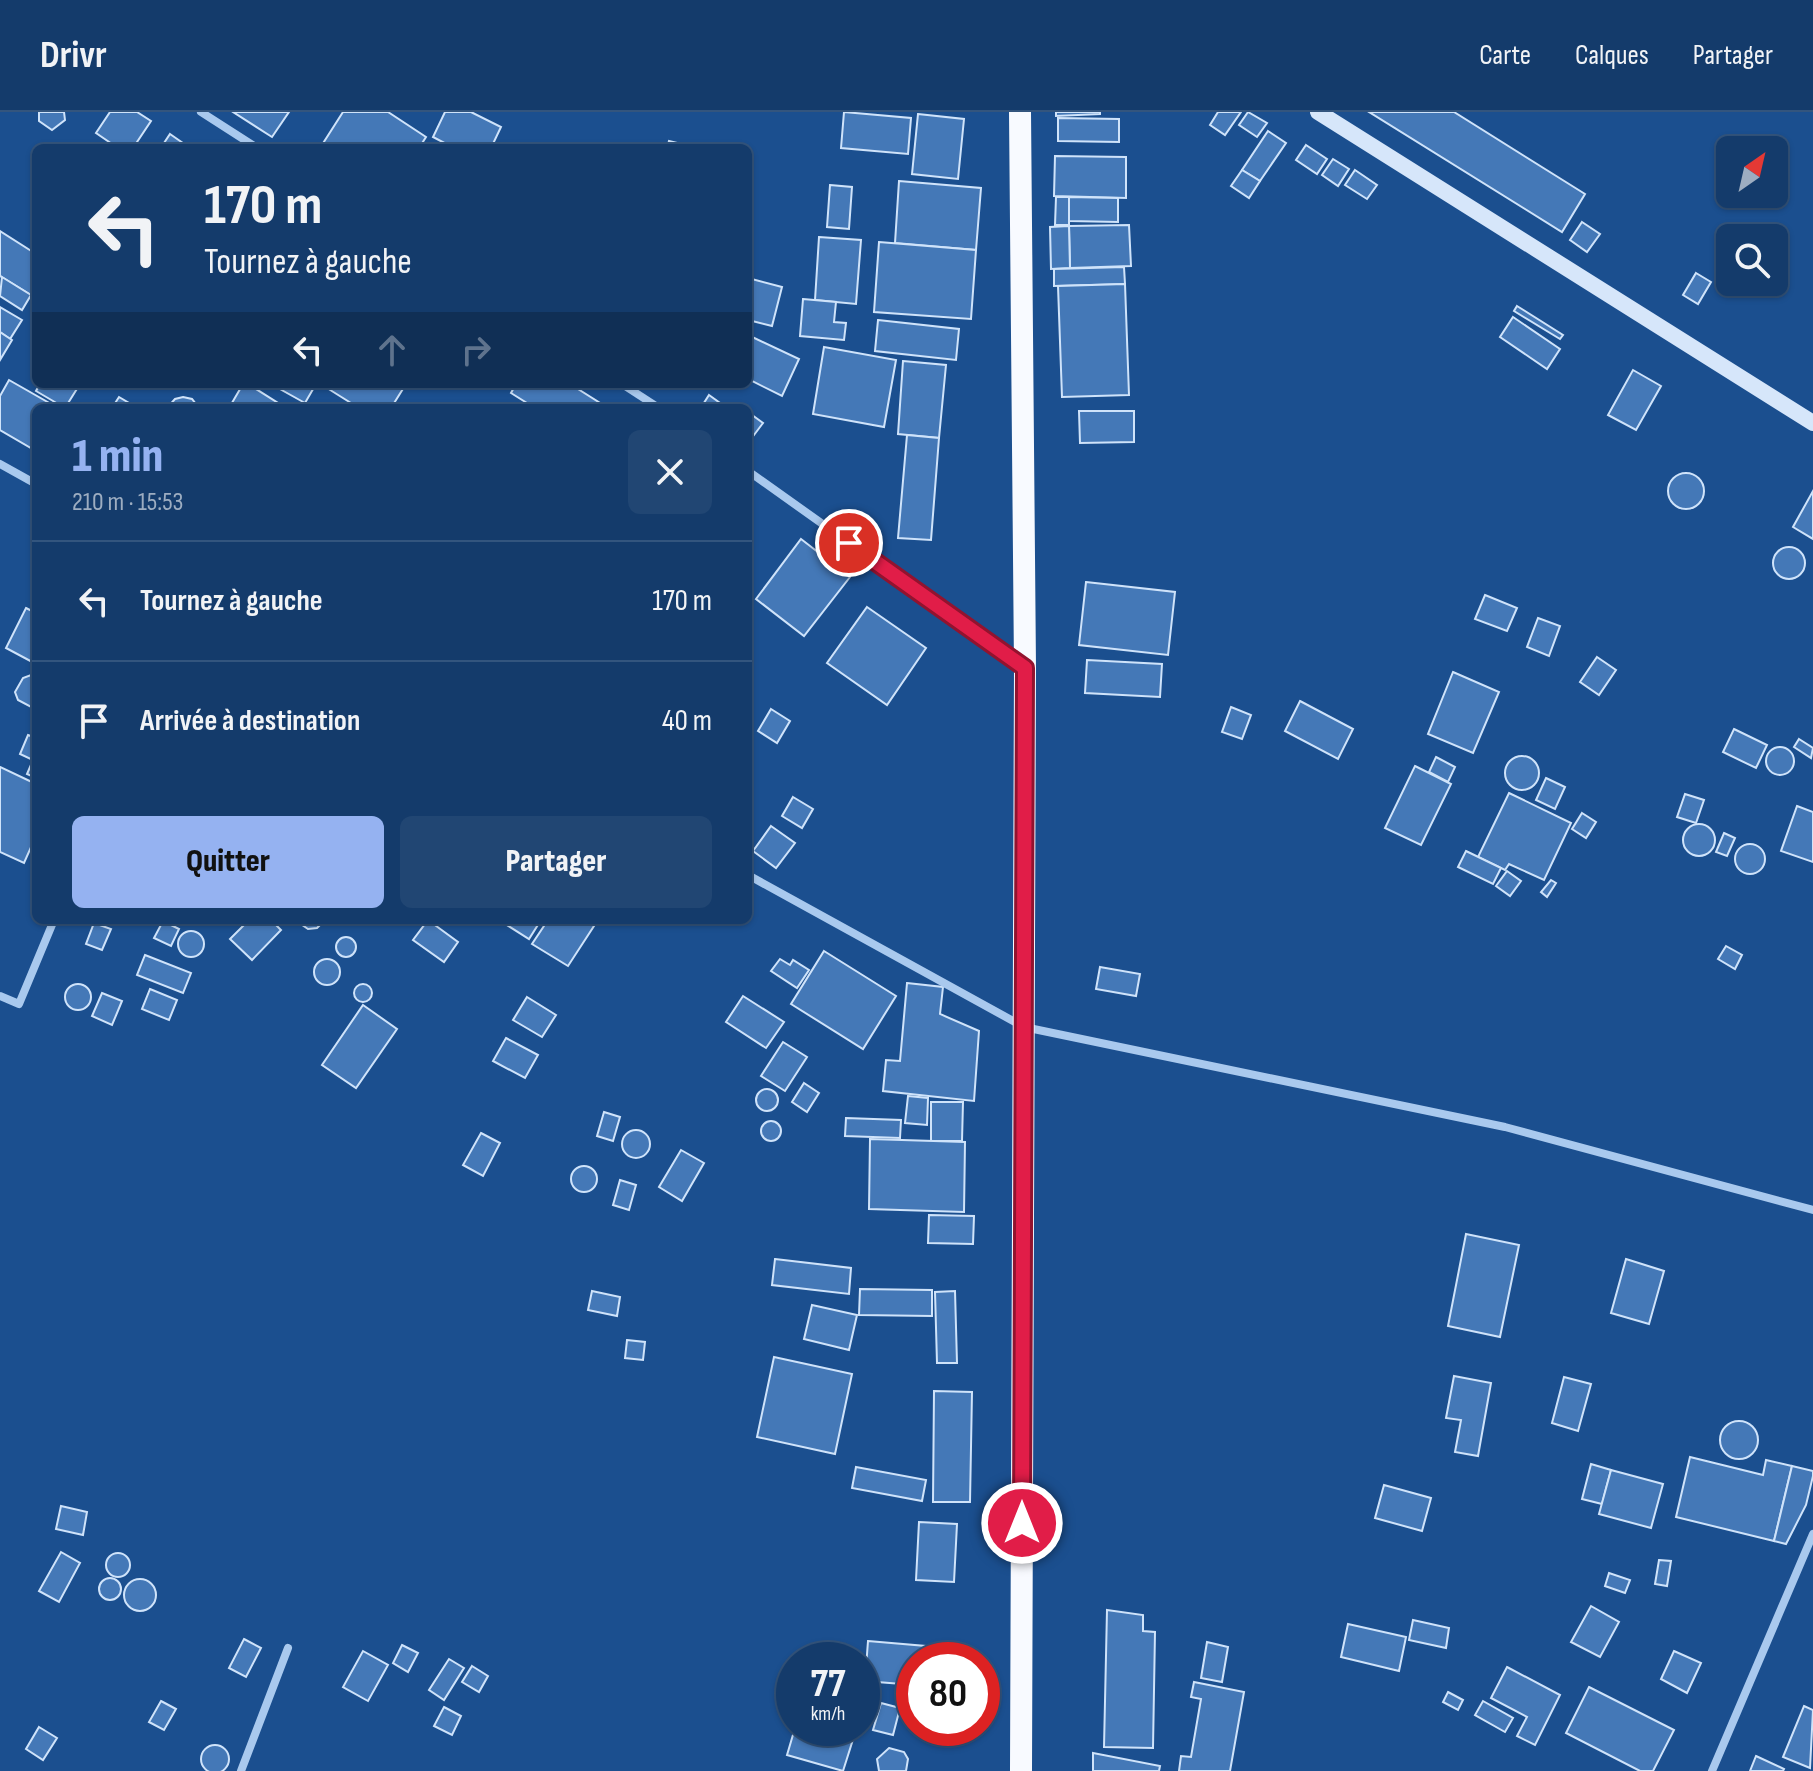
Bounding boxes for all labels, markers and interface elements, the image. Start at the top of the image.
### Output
text: Drivr [40,33,107,78]
text: Carte [1479,39,1531,72]
text: Calques [1575,39,1649,72]
text: Partager [1693,39,1773,72]
north arrow [1716,136,1788,208]
map controls [1716,136,1788,296]
text: 170 m [204,173,322,240]
icon: left [72,176,176,280]
button: search [1716,224,1788,296]
text: Tournez à gauche [204,241,412,284]
icon: left [286,328,330,372]
icon: ahead [370,328,414,372]
icon: right [454,328,498,372]
text: 1 min [72,428,163,485]
button: close [628,430,712,514]
text: 210 m · 15:53 [72,487,184,518]
pin [815,509,883,577]
icon: arrive [827,521,871,565]
icon: left [72,579,116,623]
text: Tournez à gauche [140,583,323,619]
text: 170 m [652,583,712,619]
icon: arrive [72,699,116,743]
text: Arrivée à destination [140,703,360,739]
text: 40 m [662,703,712,739]
button: Quitter [72,816,384,908]
button: Partager [400,816,712,908]
position arrow [980,1481,1064,1565]
speed limit sign: 80 [896,1642,1000,1746]
text: 77 [810,1660,846,1708]
text: km/h [811,1702,845,1726]

